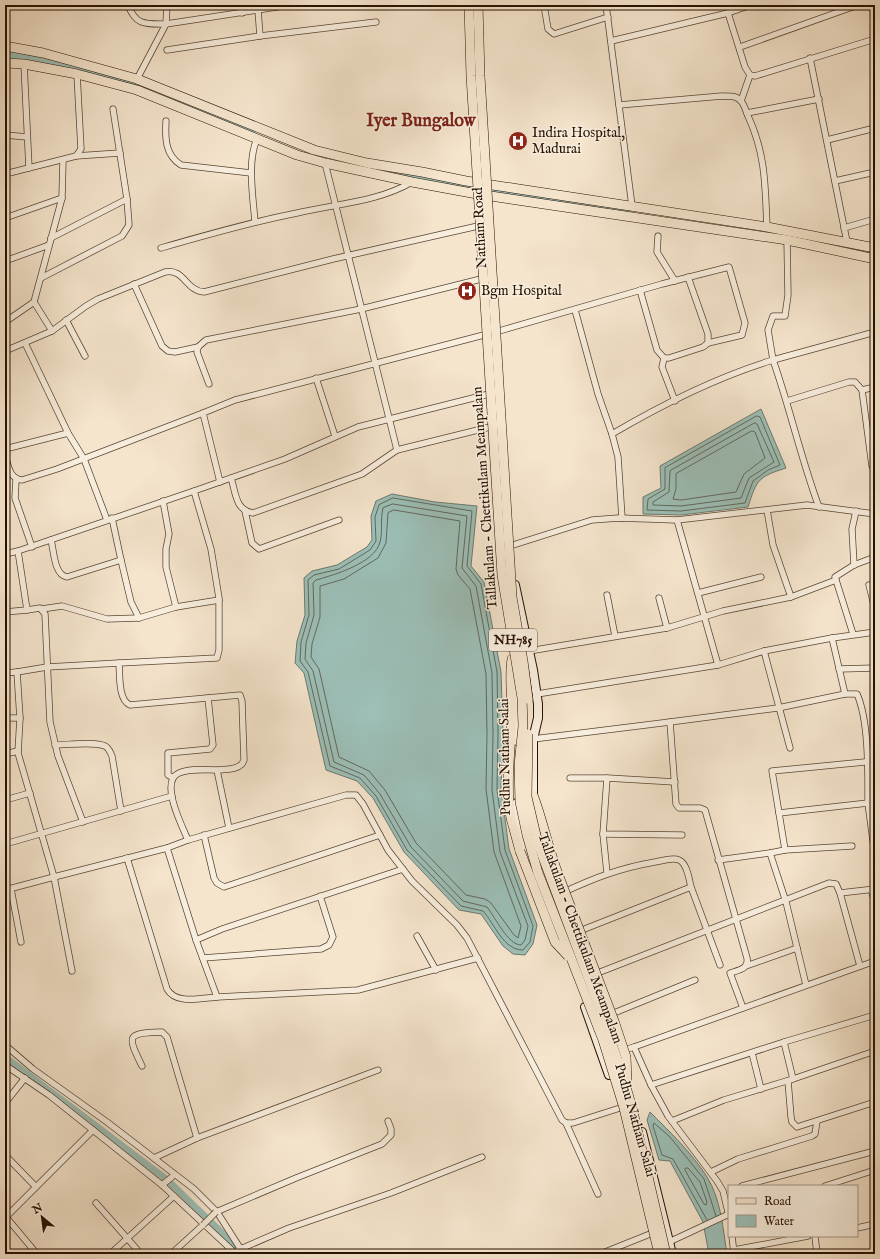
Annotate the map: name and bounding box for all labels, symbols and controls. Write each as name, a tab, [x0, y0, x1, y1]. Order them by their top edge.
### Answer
district label: Iyer Bungalow	[366, 110, 477, 133]
place label: Indira Hospital, Madurai	[532, 124, 625, 158]
hospital icon: Indira Hospital, Madurai	[507, 130, 529, 152]
street label: Natham Road	[469, 186, 491, 269]
hospital icon: Bgm Hospital	[456, 280, 478, 302]
place label: Bgm Hospital	[481, 282, 562, 300]
street label: Tallakulam - Chettikulam Meampalam	[468, 386, 502, 610]
road number: NH785	[489, 629, 537, 651]
street label: Pudhu Natham Salai	[495, 698, 515, 816]
street label: Tallakulam - Chettikulam Meampalam	[533, 830, 627, 1046]
street label: Pudhu Natham Salai	[610, 1061, 660, 1179]
legend	[728, 1185, 858, 1237]
text: Road	[764, 1194, 792, 1209]
north arrow	[22, 1197, 62, 1237]
text: N	[29, 1200, 46, 1218]
text: Water	[764, 1214, 795, 1229]

